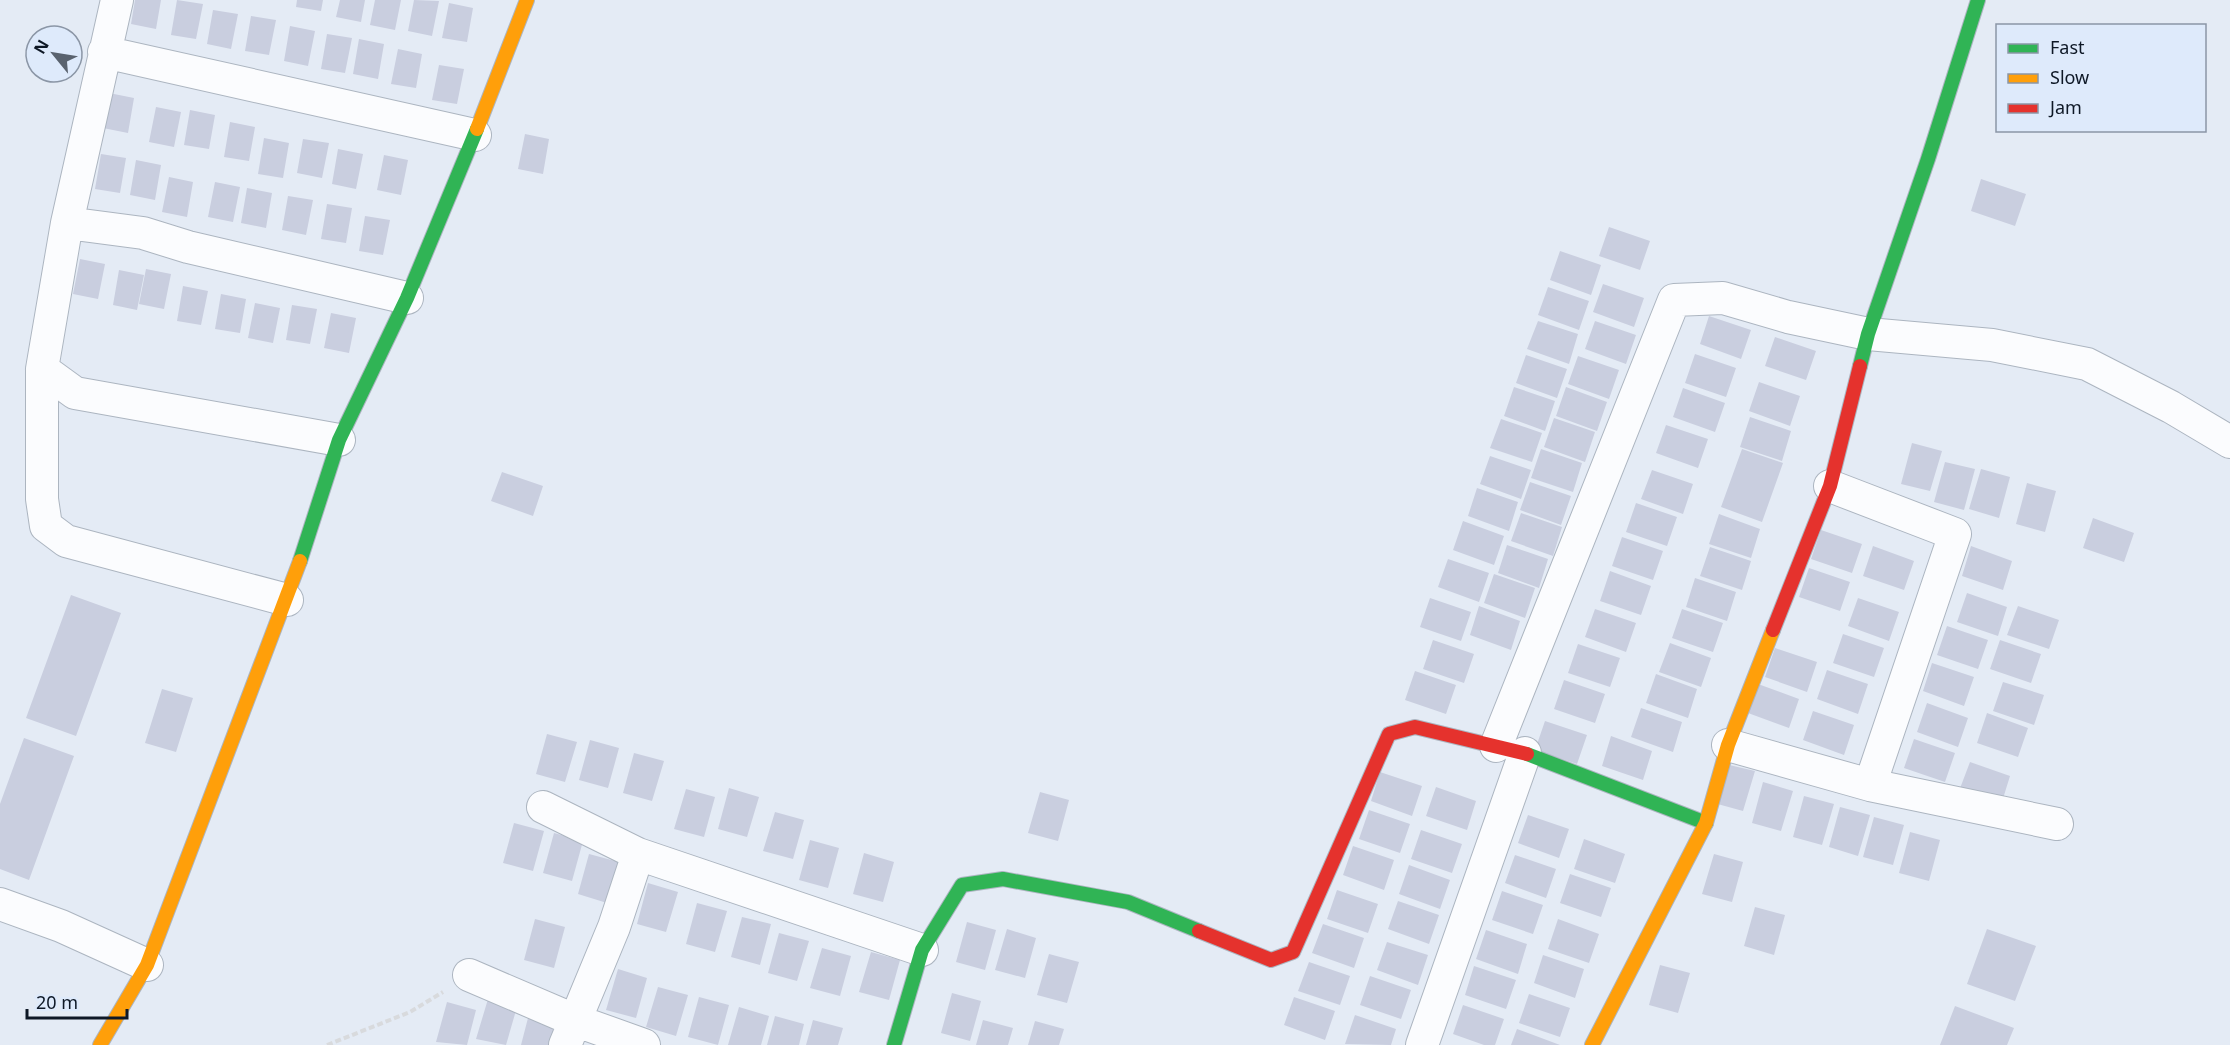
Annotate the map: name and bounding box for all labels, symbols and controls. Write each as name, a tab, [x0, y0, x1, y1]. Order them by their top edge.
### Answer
north arrow	[24, 24, 84, 84]
legend	[1996, 24, 2206, 132]
text: N	[28, 35, 54, 58]
text: Fast	[2050, 35, 2085, 59]
text: Slow	[2050, 65, 2089, 89]
text: Jam	[2048, 95, 2082, 119]
scale bar	[27, 982, 128, 1020]
text: 20 m	[36, 990, 78, 1014]

